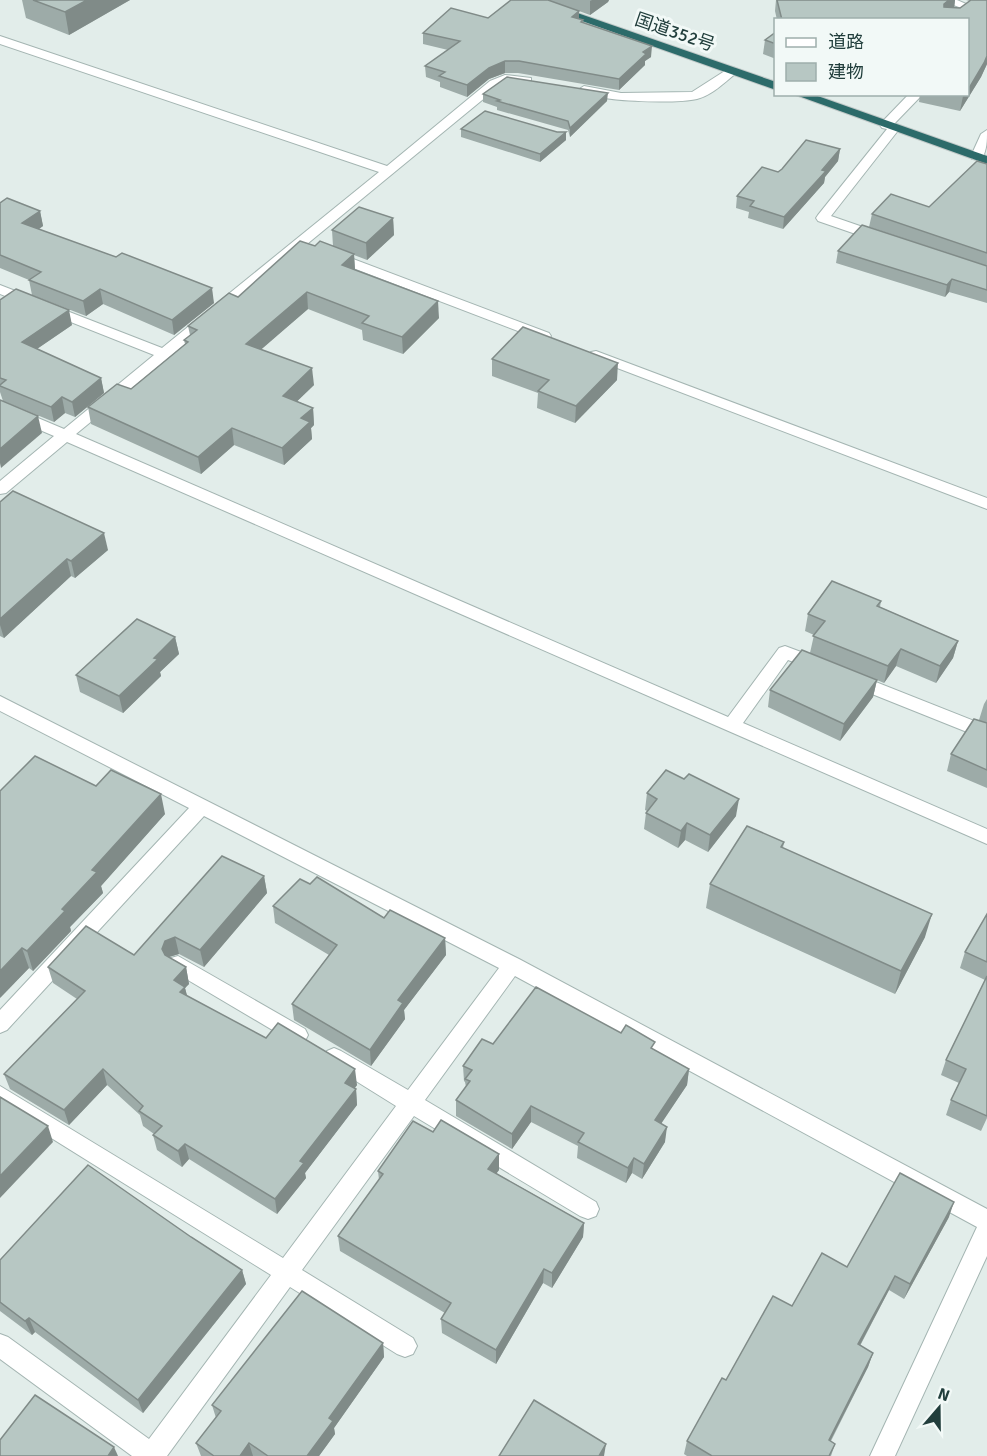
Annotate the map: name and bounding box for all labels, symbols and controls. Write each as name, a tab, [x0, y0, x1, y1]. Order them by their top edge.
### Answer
street label: 国道352号	[632, 8, 718, 56]
legend	[774, 18, 969, 96]
text: 道路	[828, 31, 864, 53]
text: 建物	[828, 61, 864, 83]
north arrow	[909, 1378, 969, 1438]
text: N	[935, 1384, 952, 1406]

